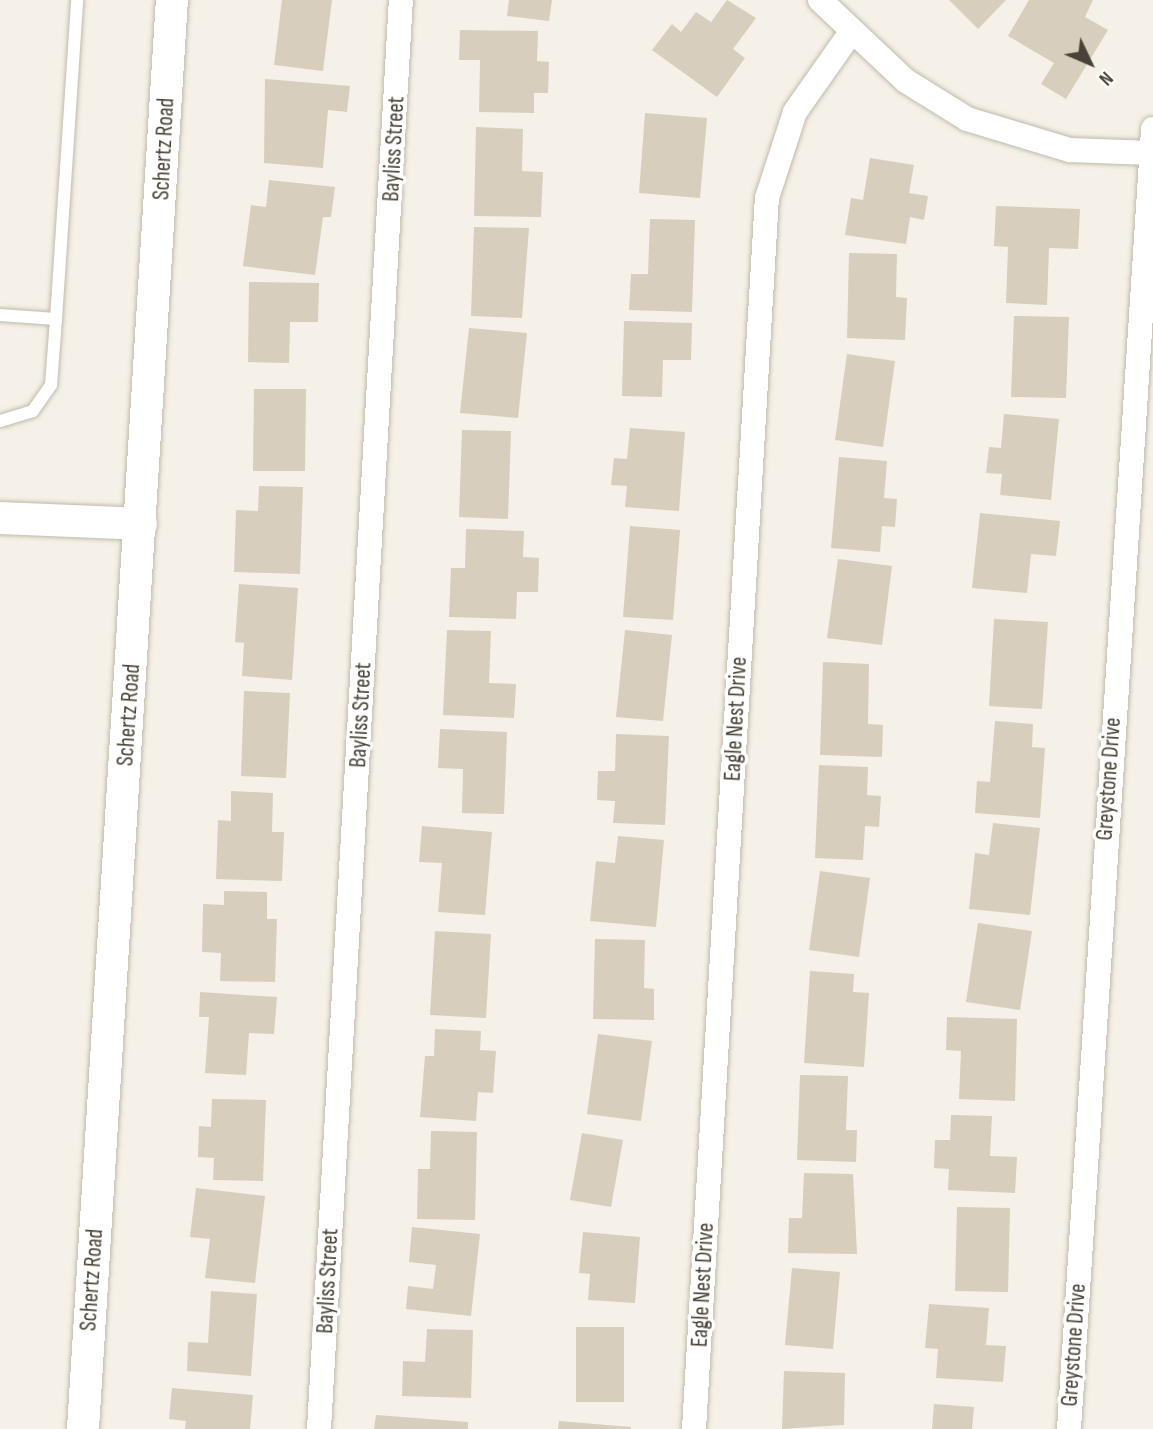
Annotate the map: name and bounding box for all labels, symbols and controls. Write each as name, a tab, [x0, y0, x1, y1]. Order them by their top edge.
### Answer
north arrow	[1055, 28, 1125, 98]
text: N	[1094, 66, 1117, 90]
street label: Bayliss Street	[377, 96, 411, 202]
street label: Schertz Road	[148, 97, 180, 201]
street label: Eagle Nest Drive	[719, 656, 753, 782]
street label: Bayliss Street	[344, 662, 378, 768]
street label: Schertz Road	[112, 663, 146, 767]
street label: Greystone Drive	[1091, 717, 1127, 841]
street label: Eagle Nest Drive	[686, 1222, 720, 1348]
street label: Schertz Road	[75, 1228, 109, 1332]
street label: Bayliss Street	[311, 1228, 345, 1334]
street label: Greystone Drive	[1056, 1283, 1092, 1407]

